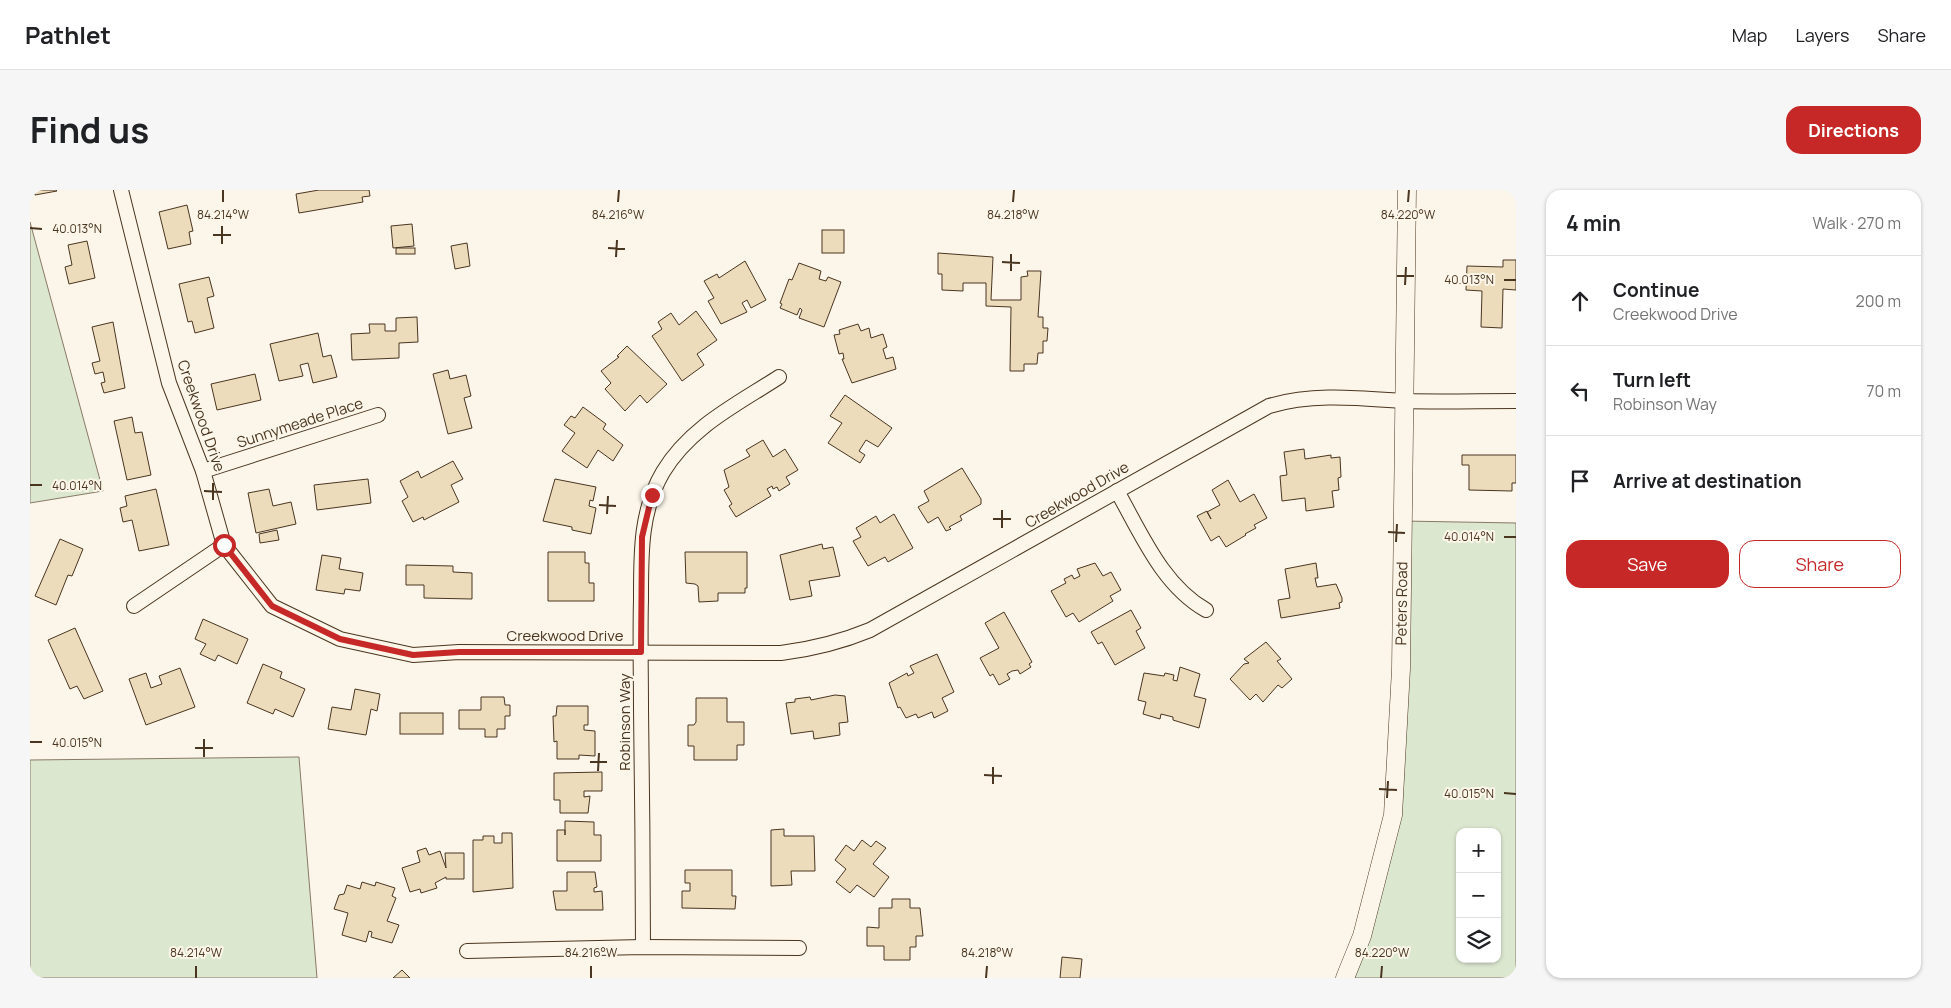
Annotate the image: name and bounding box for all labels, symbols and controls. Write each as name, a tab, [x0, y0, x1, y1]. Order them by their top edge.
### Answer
text: Pathlet	[25, 18, 111, 51]
text: Map	[1732, 23, 1767, 47]
text: Layers	[1795, 23, 1849, 47]
text: Share	[1877, 23, 1926, 47]
text: Find us	[30, 106, 149, 154]
button: Directions	[1786, 106, 1921, 154]
text: 84.214°W	[197, 206, 250, 223]
text: 84.216°W	[592, 206, 645, 223]
text: 84.218°W	[987, 206, 1040, 223]
text: 84.220°W	[1381, 206, 1436, 223]
text: 4 min	[1566, 209, 1621, 237]
text: Walk · 270 m	[1812, 212, 1901, 234]
text: 40.013°N	[52, 220, 102, 237]
text: 40.013°N	[1444, 271, 1494, 288]
text: Continue	[1613, 277, 1699, 303]
icon: ahead	[1566, 287, 1594, 315]
text: 200 m	[1856, 290, 1901, 312]
text: Creekwood Drive	[1613, 303, 1738, 325]
street label: Creekwood Drive	[173, 357, 231, 475]
text: Turn left	[1613, 367, 1691, 393]
icon: left	[1566, 377, 1594, 405]
text: 70 m	[1866, 380, 1901, 402]
street label: Sunnymeade Place	[234, 392, 366, 453]
text: Robinson Way	[1613, 393, 1717, 415]
street label: Creekwood Drive	[1021, 456, 1133, 533]
icon: arrive	[1566, 467, 1594, 495]
text: Arrive at destination	[1613, 468, 1802, 494]
text: 40.014°N	[52, 477, 102, 494]
route end	[641, 484, 664, 507]
text: 40.014°N	[1444, 528, 1494, 545]
route start	[213, 534, 236, 557]
button: Save	[1566, 540, 1729, 588]
button: Share	[1739, 540, 1901, 588]
street label: Peters Road	[1390, 561, 1412, 645]
street label: Creekwood Drive	[507, 625, 624, 646]
street label: Robinson Way	[614, 673, 635, 771]
text: 40.015°N	[52, 734, 102, 751]
text: 40.015°N	[1444, 785, 1494, 802]
map controls	[1456, 828, 1501, 963]
button: +	[1456, 828, 1501, 873]
button: −	[1456, 873, 1501, 918]
button: layers	[1456, 918, 1501, 963]
text: 84.214°W	[170, 944, 223, 961]
text: 84.216°W	[565, 944, 618, 961]
text: 84.218°W	[961, 944, 1014, 961]
text: 84.220°W	[1355, 944, 1410, 961]

